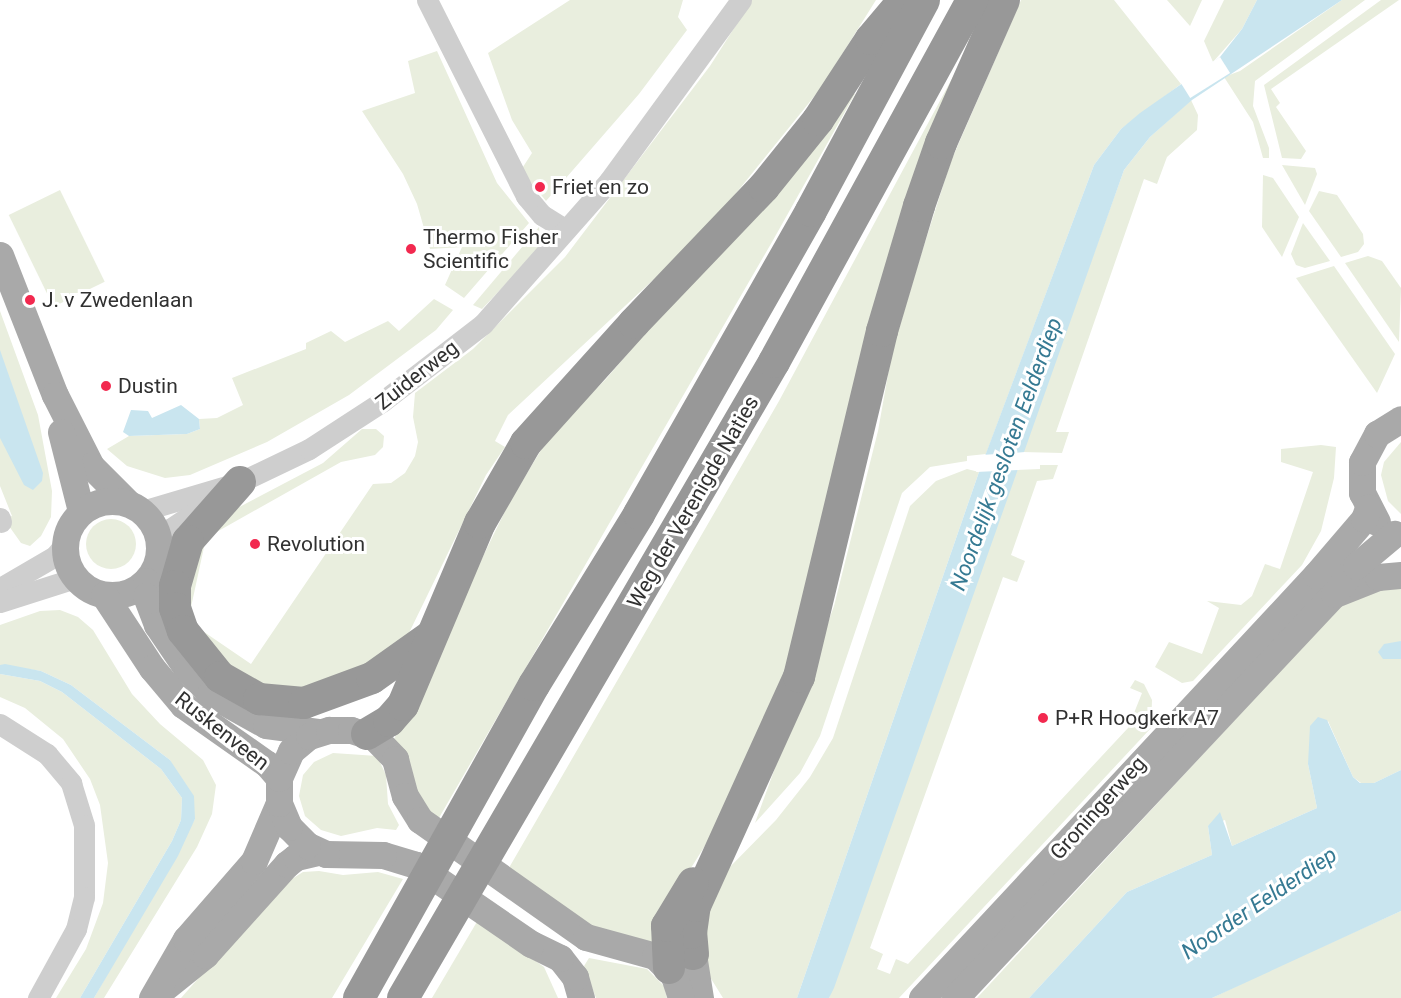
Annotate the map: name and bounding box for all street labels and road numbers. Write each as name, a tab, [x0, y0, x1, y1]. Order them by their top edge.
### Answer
street label: Zuiderweg	[371, 335, 463, 415]
street label: Weg der Verenigde Naties	[622, 391, 764, 613]
street label: Ruskenveen	[170, 686, 274, 776]
street label: Groningerweg	[1045, 751, 1151, 865]

